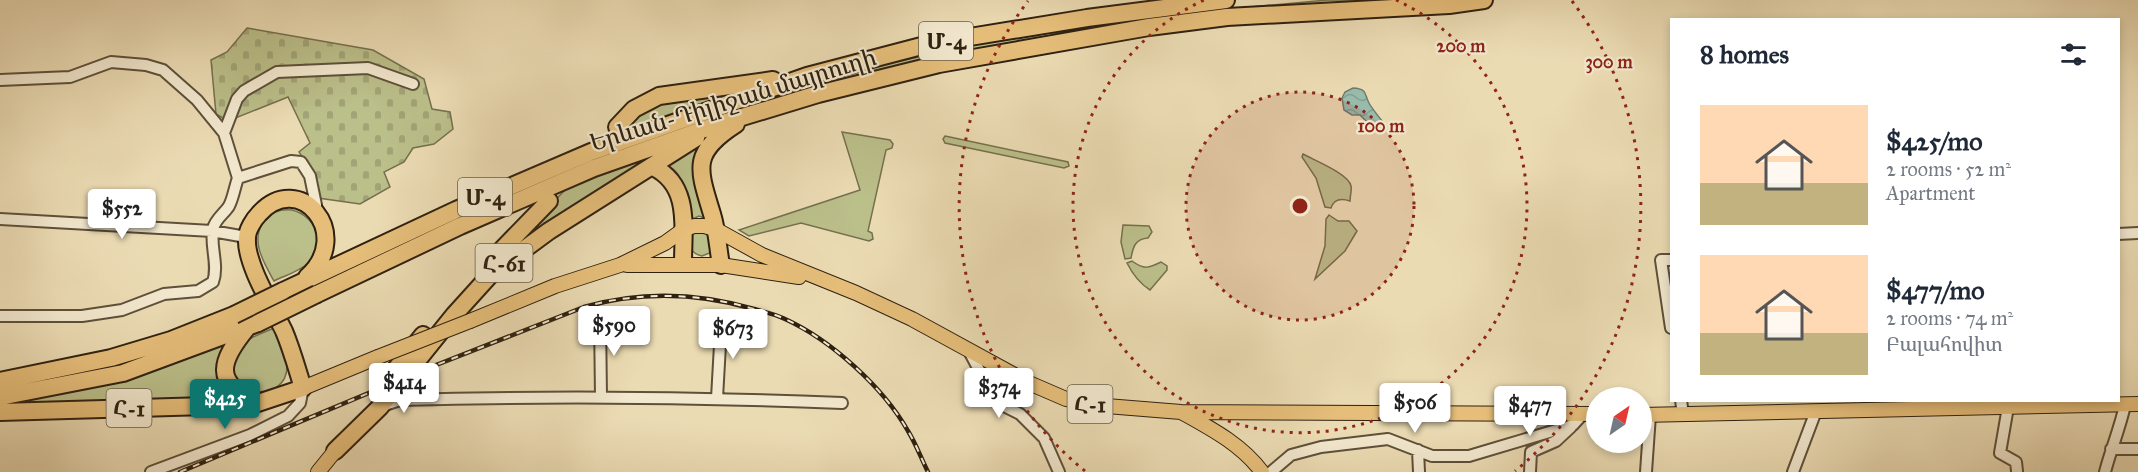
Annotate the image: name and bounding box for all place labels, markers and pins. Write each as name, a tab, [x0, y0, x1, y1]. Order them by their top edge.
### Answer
pin: $552	[86, 189, 158, 240]
centre of rings	[1290, 196, 1310, 216]
pin: $590	[578, 306, 650, 357]
pin: $673	[697, 309, 769, 360]
pin: $414	[368, 363, 440, 414]
pin: $374	[963, 368, 1035, 419]
pin: $425	[189, 379, 261, 430]
pin: $506	[1379, 383, 1451, 434]
pin: $477	[1494, 386, 1566, 437]

